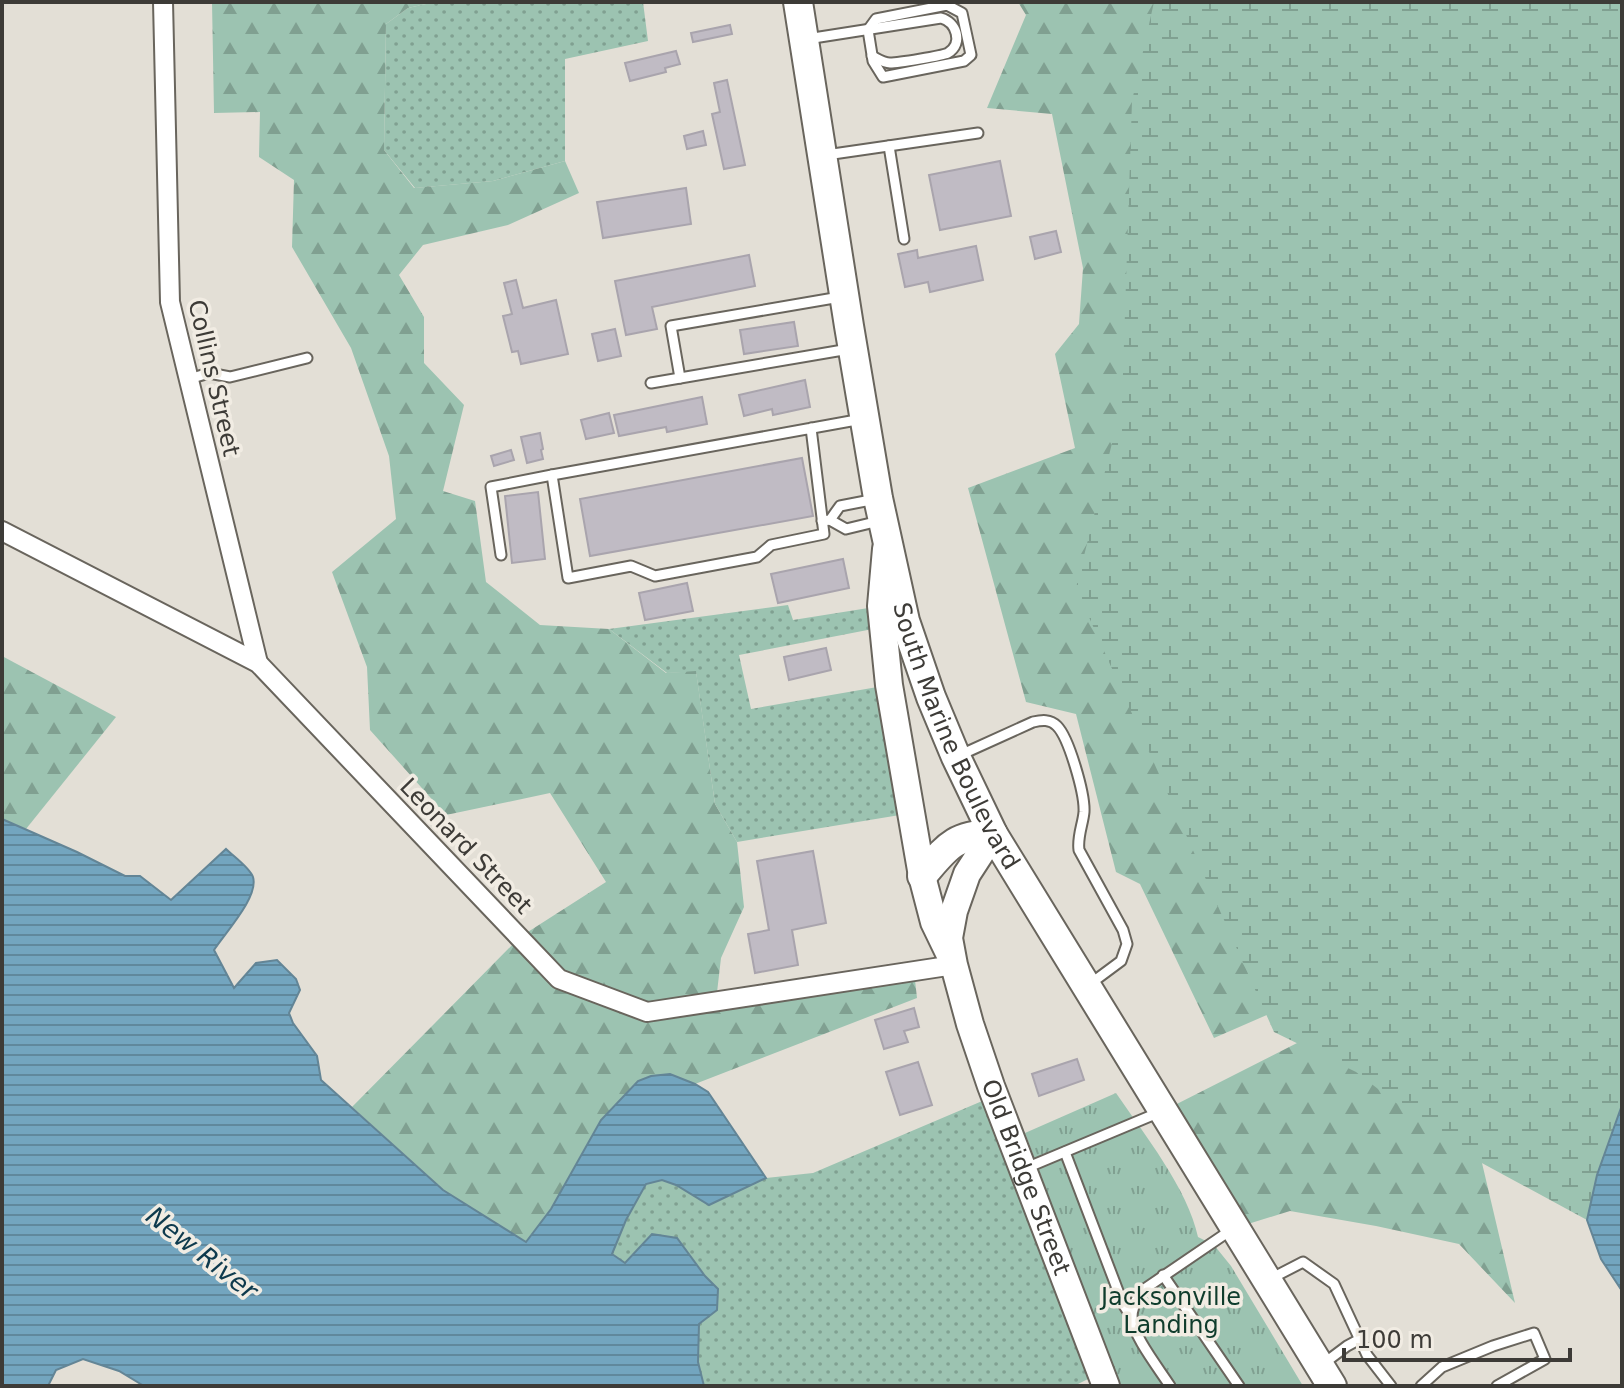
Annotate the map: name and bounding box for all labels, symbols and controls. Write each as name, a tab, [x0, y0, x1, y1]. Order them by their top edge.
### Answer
street label: Collins Street	[182, 297, 246, 459]
street label: South Marine Boulevard	[887, 600, 1025, 875]
street label: Leonard Street	[394, 772, 538, 920]
street label: Old Bridge Street	[976, 1075, 1076, 1279]
water label: New River	[141, 1200, 265, 1307]
park label: Jacksonville Landing	[1099, 1283, 1241, 1339]
scale bar	[1344, 1312, 1570, 1362]
text: 100 m	[1356, 1326, 1433, 1354]

